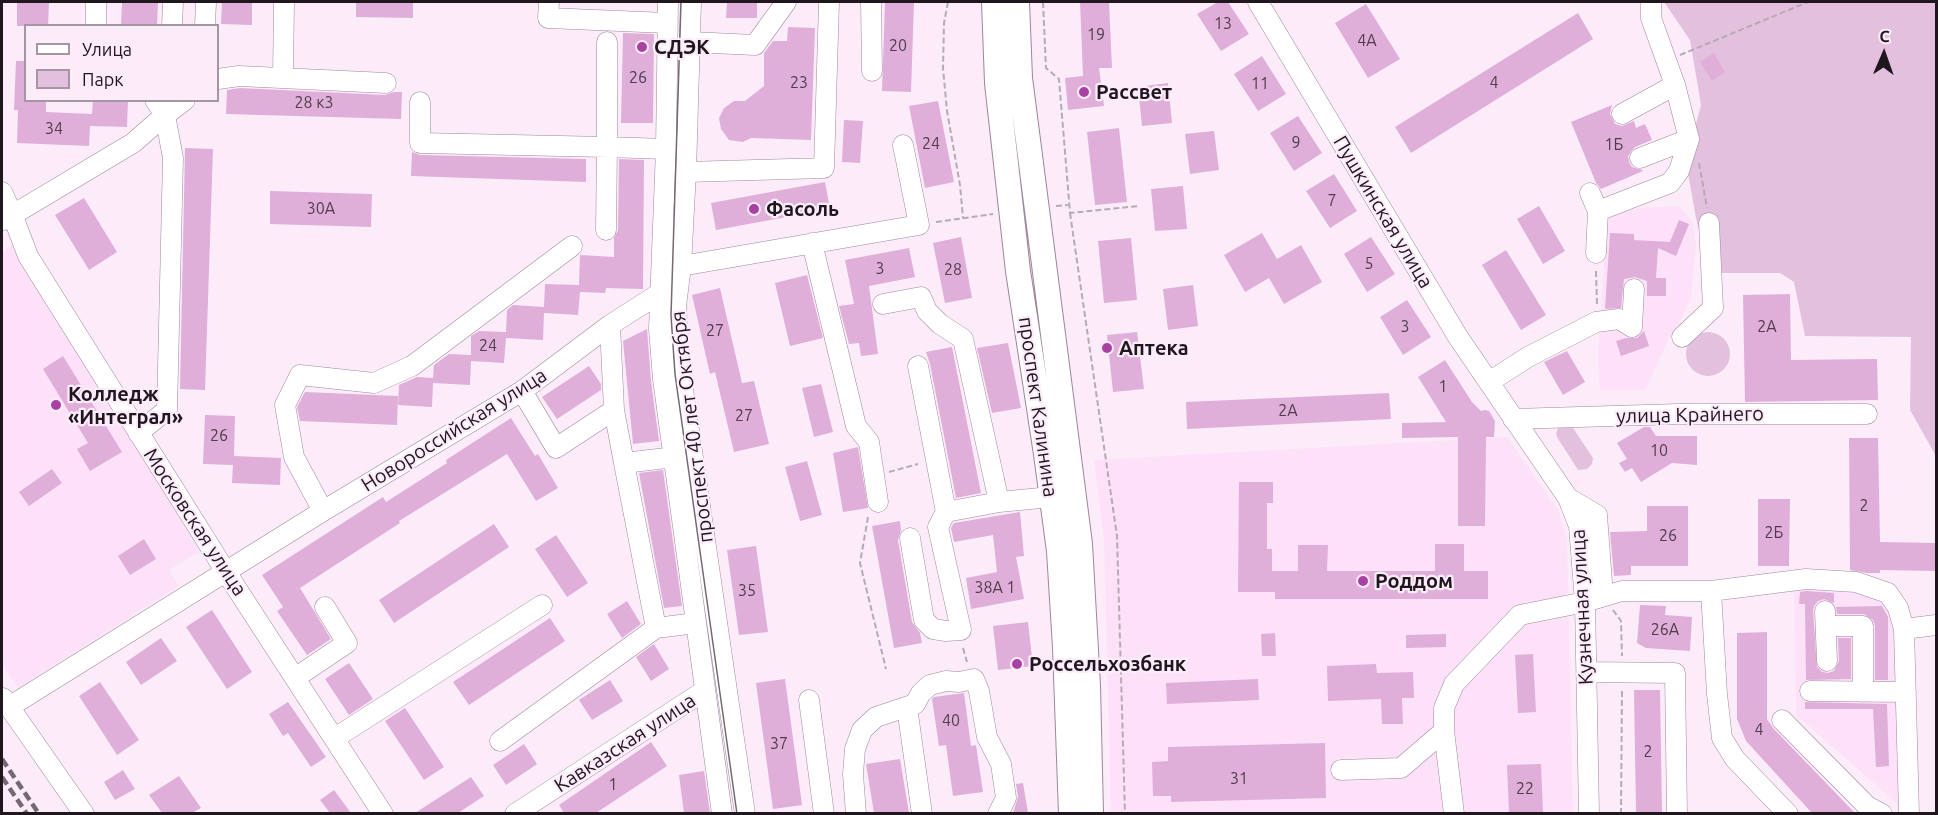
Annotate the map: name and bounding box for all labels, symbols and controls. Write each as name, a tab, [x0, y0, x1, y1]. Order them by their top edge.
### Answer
house number: 13	[1214, 14, 1232, 34]
legend	[24, 24, 219, 102]
north arrow	[1854, 24, 1914, 84]
house number: 19	[1087, 25, 1105, 45]
text: С	[1879, 27, 1890, 45]
house number: 4А	[1357, 31, 1377, 51]
place label: СДЭК	[654, 35, 710, 59]
house number: 20	[889, 36, 907, 56]
text: Улица	[82, 39, 132, 59]
marker: СДЭК	[635, 40, 649, 54]
house number: 26	[629, 68, 647, 88]
text: Парк	[82, 69, 123, 89]
house number: 23	[790, 73, 808, 93]
house number: 4	[1489, 73, 1499, 93]
house number: 11	[1251, 74, 1269, 94]
place label: Рассвет	[1096, 80, 1172, 104]
marker: Рассвет	[1077, 85, 1091, 99]
house number: 28 к3	[295, 93, 333, 113]
house number: 34	[45, 119, 63, 139]
street label: Пушкинская улица	[1328, 131, 1438, 293]
house number: 9	[1291, 133, 1301, 153]
house number: 24	[922, 134, 940, 154]
house number: 1Б	[1605, 135, 1623, 155]
house number: 7	[1327, 191, 1337, 211]
place label: Фасоль	[766, 197, 839, 221]
house number: 30А	[307, 199, 335, 219]
marker: Фасоль	[747, 202, 761, 216]
house number: 5	[1364, 254, 1374, 274]
house number: 3	[875, 259, 885, 279]
house number: 28	[944, 260, 962, 280]
street label: проспект 40 лет Октября	[666, 310, 718, 544]
street label: проспект Калинина	[1013, 315, 1063, 499]
house number: 3	[1400, 317, 1410, 337]
house number: 2А	[1757, 317, 1777, 337]
house number: 27	[706, 321, 724, 341]
house number: 24	[479, 336, 497, 356]
place label: Аптека	[1119, 336, 1189, 360]
marker: Аптека	[1100, 341, 1114, 355]
street label: Новороссийская улица	[357, 363, 551, 497]
house number: 1	[1438, 377, 1448, 397]
place label: Колледж «Интеграл»	[68, 382, 183, 429]
marker: Колледж «Интеграл»	[49, 398, 63, 412]
house number: 2А	[1278, 401, 1298, 421]
street label: улица Крайнего	[1616, 402, 1764, 428]
house number: 27	[735, 406, 753, 426]
house number: 26	[210, 426, 228, 446]
house number: 10	[1650, 441, 1668, 461]
street label: Московская улица	[138, 444, 252, 600]
house number: 2	[1859, 496, 1869, 516]
house number: 2Б	[1765, 523, 1783, 543]
house number: 26	[1659, 526, 1677, 546]
street label: Кузнечная улица	[1566, 529, 1598, 685]
place label: Роддом	[1375, 569, 1453, 593]
marker: Роддом	[1356, 574, 1370, 588]
house number: 38А 1	[974, 578, 1016, 598]
house number: 35	[738, 581, 756, 601]
house number: 26А	[1651, 620, 1679, 640]
place label: Россельхозбанк	[1029, 652, 1186, 676]
marker: Россельхозбанк	[1010, 657, 1024, 671]
street label: Кавказская улица	[550, 688, 700, 798]
house number: 40	[942, 711, 960, 731]
house number: 4	[1754, 720, 1764, 740]
house number: 37	[770, 734, 788, 754]
house number: 2	[1643, 742, 1653, 762]
house number: 31	[1230, 769, 1248, 789]
house number: 1	[608, 775, 618, 795]
house number: 22	[1516, 779, 1534, 799]

